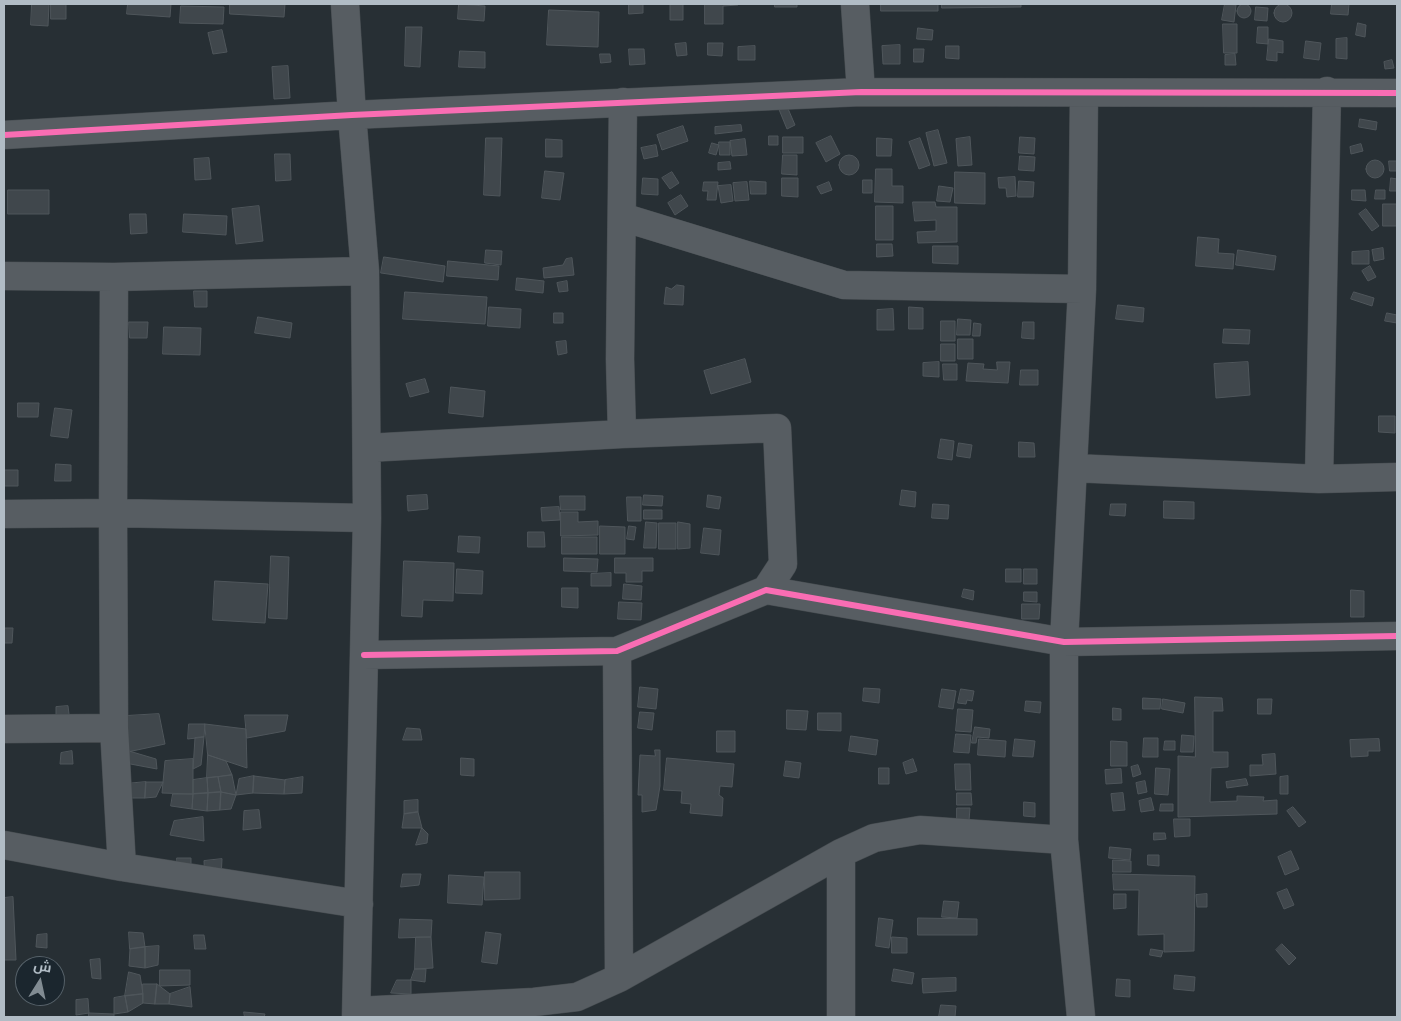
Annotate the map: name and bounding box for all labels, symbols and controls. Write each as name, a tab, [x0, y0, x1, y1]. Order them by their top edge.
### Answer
north arrow	[15, 956, 65, 1006]
text: ش	[32, 957, 53, 977]

